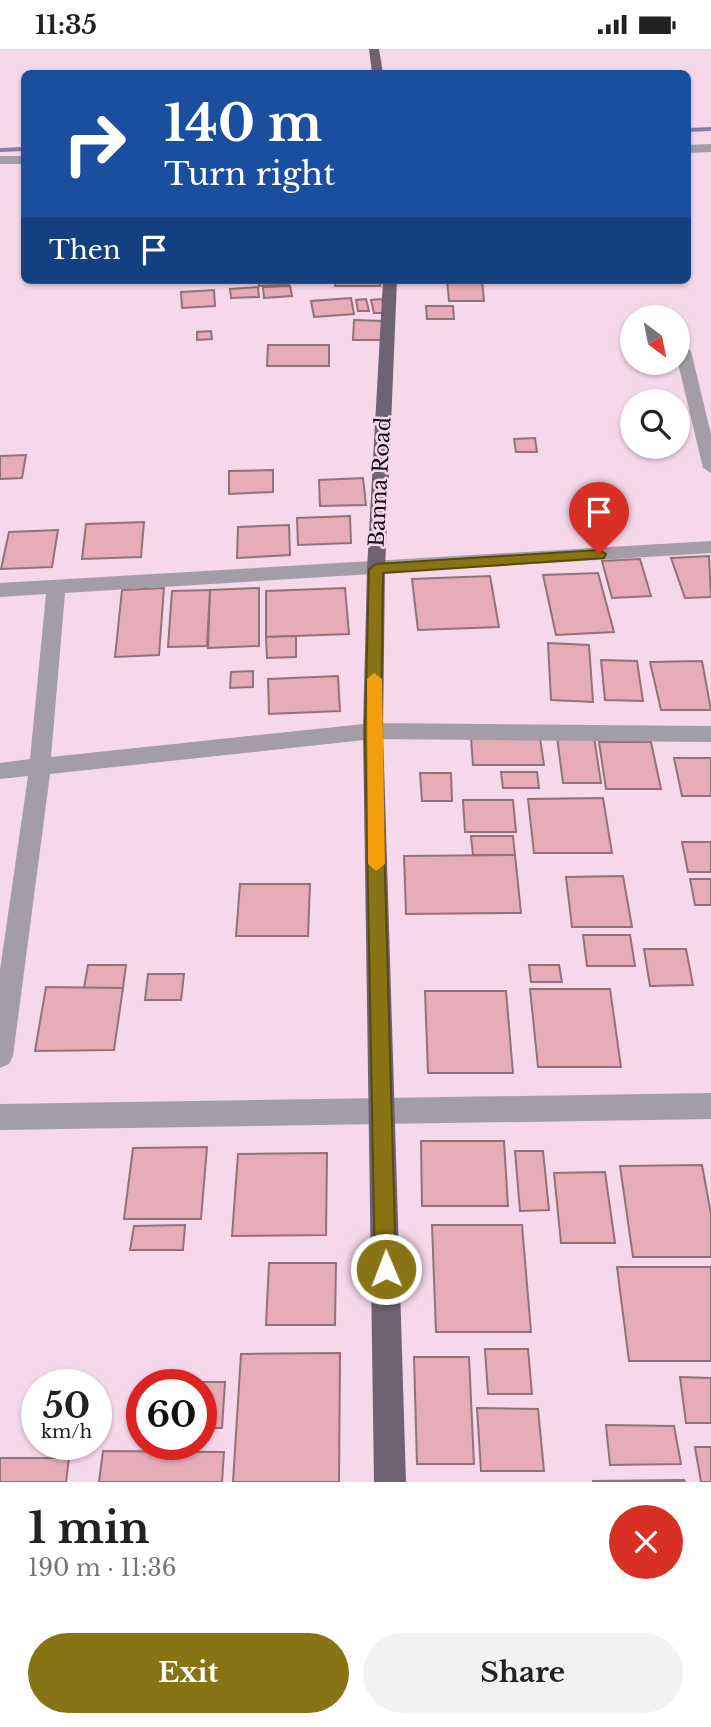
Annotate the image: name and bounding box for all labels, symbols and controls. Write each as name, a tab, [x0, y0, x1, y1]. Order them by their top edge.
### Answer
text: 11:35	[35, 9, 97, 41]
text: 140 m	[164, 93, 322, 154]
icon: right	[49, 98, 140, 189]
text: Turn right	[164, 154, 335, 194]
icon: arrive	[135, 231, 173, 269]
text: Then	[49, 234, 121, 266]
north arrow	[620, 305, 690, 375]
map controls	[620, 305, 690, 459]
button: search	[620, 389, 690, 459]
street label: Banna Road	[364, 416, 396, 548]
pin	[569, 482, 629, 554]
icon: arrive	[580, 493, 618, 531]
position arrow	[349, 1232, 423, 1306]
speed limit sign: 60	[126, 1369, 217, 1460]
text: 50	[43, 1384, 90, 1427]
text: km/h	[41, 1421, 92, 1443]
text: 1 min	[28, 1502, 150, 1554]
button: close	[609, 1505, 683, 1579]
text: 190 m · 11:36	[28, 1554, 177, 1582]
button: Exit	[28, 1633, 349, 1713]
button: Share	[363, 1633, 683, 1713]

